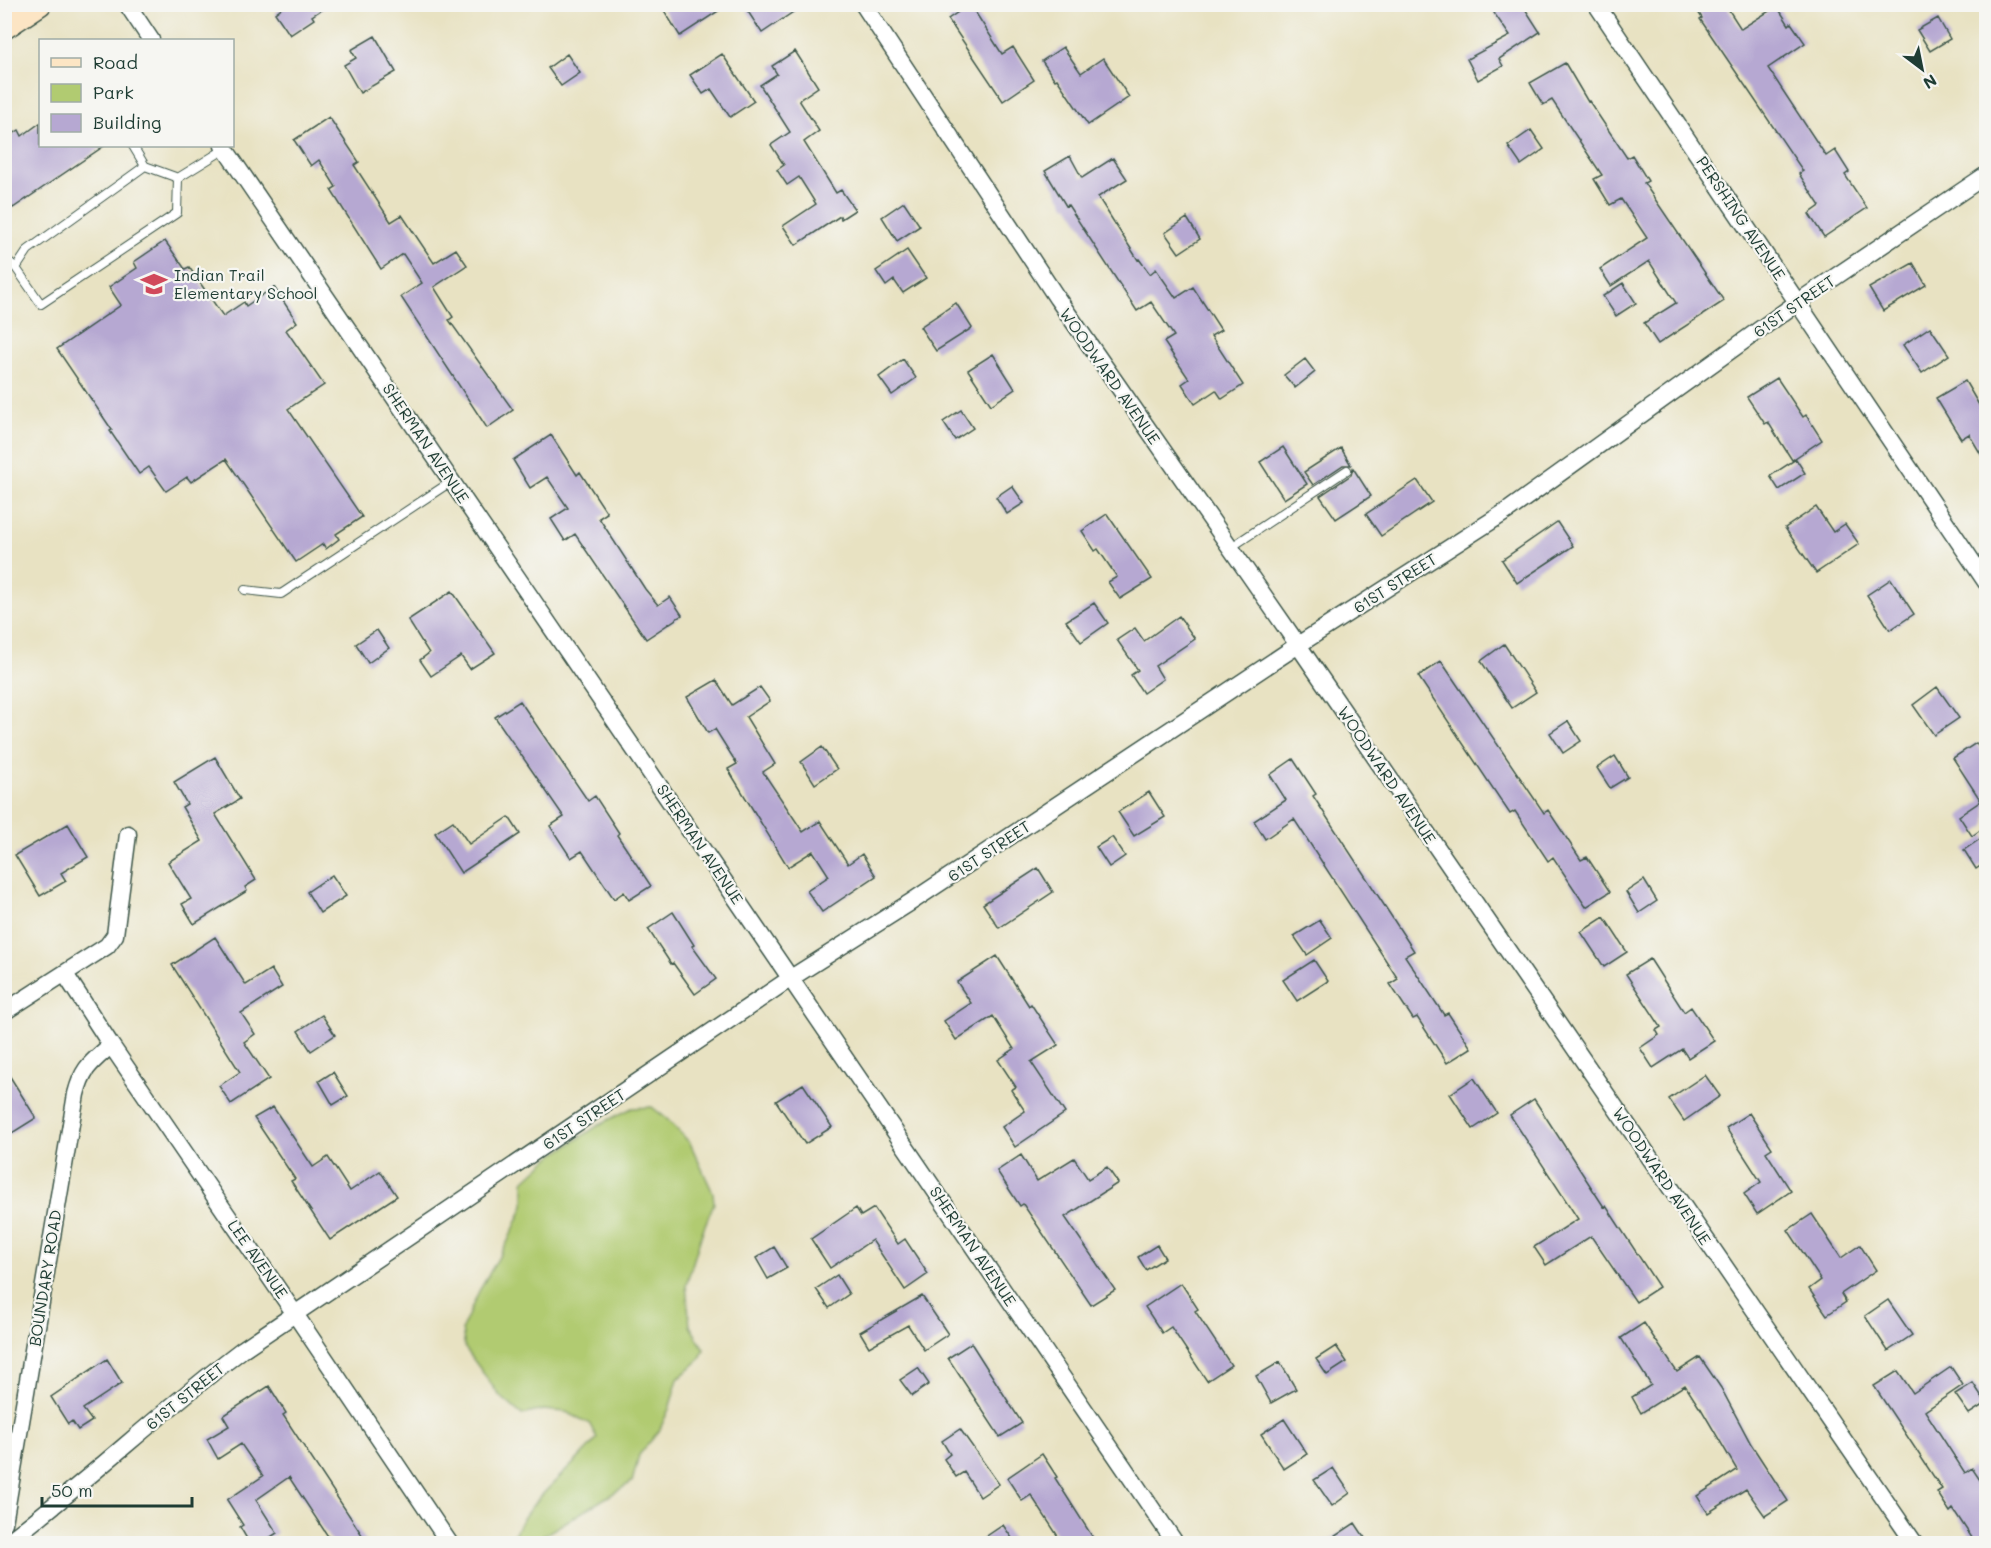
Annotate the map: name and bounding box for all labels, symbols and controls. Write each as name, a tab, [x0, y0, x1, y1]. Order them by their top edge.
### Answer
legend	[39, 39, 234, 147]
north arrow	[1892, 39, 1952, 99]
text: Road	[93, 50, 138, 74]
text: N	[1919, 70, 1941, 94]
text: Park	[93, 80, 134, 104]
text: Building	[93, 110, 161, 134]
street label: PERSHING AVENUE	[1692, 152, 1791, 284]
place label: Indian Trail Elementary School	[174, 264, 318, 303]
school or university icon: Indian Trail Elementary School	[139, 269, 169, 299]
street label: 61ST STREET	[1749, 270, 1839, 342]
street label: WOODWARD AVENUE	[1055, 303, 1165, 448]
street label: SHERMAN AVENUE	[378, 379, 474, 507]
street label: 61ST STREET	[1349, 548, 1440, 617]
street label: WOODWARD AVENUE	[1334, 702, 1441, 848]
street label: SHERMAN AVENUE	[652, 780, 748, 908]
street label: 61ST STREET	[943, 815, 1034, 886]
street label: 61ST STREET	[538, 1083, 629, 1154]
street label: WOODWARD AVENUE	[1609, 1103, 1716, 1249]
street label: SHERMAN AVENUE	[925, 1182, 1021, 1310]
street label: BOUNDARY ROAD	[23, 1208, 66, 1348]
street label: LEE AVENUE	[224, 1215, 293, 1302]
street label: 61ST STREET	[141, 1357, 228, 1434]
scale bar	[42, 1470, 192, 1508]
text: 50 m	[51, 1478, 93, 1502]

